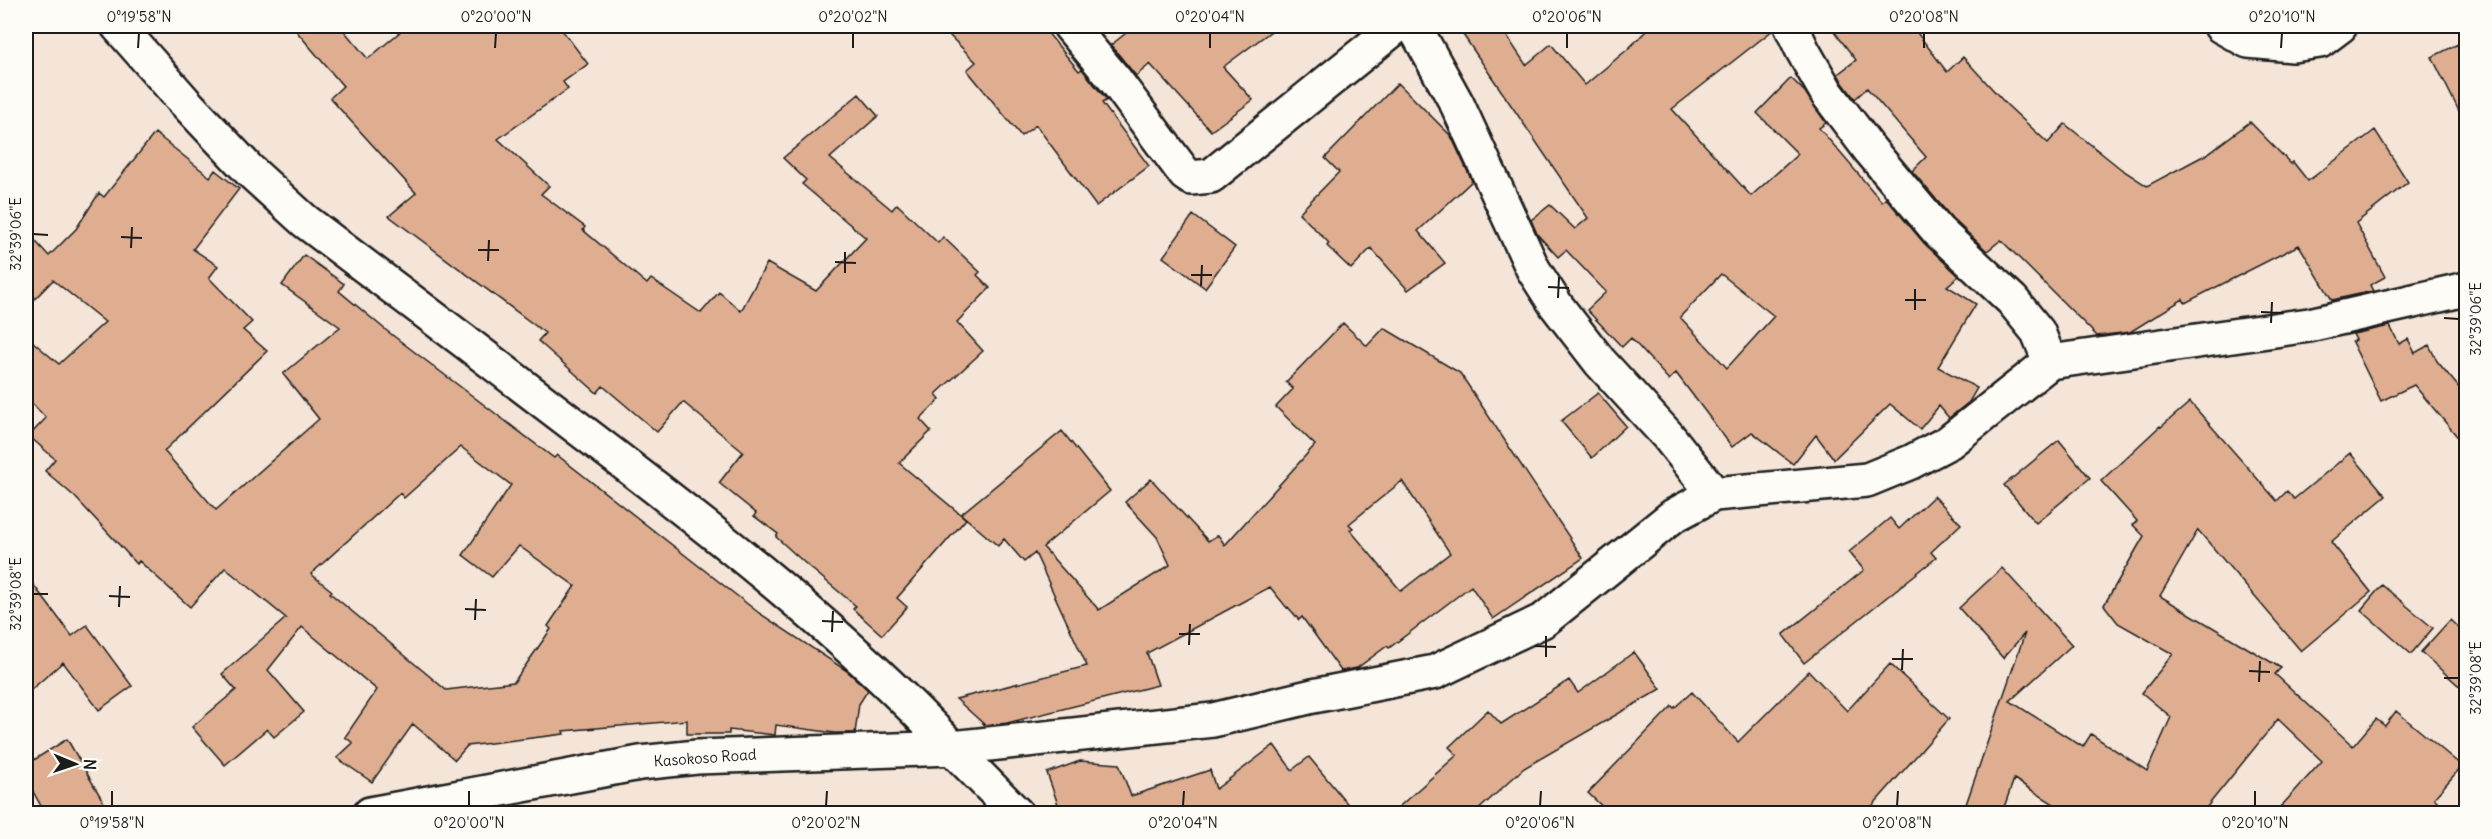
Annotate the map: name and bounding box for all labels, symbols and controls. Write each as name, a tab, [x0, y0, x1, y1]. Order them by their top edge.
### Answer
text: 0°19'58"N	[106, 7, 172, 26]
text: 0°20'00"N	[460, 7, 532, 26]
text: 0°20'02"N	[818, 7, 888, 26]
text: 0°20'04"N	[1175, 7, 1245, 26]
text: 0°20'06"N	[1532, 7, 1602, 26]
text: 0°20'08"N	[1889, 7, 1959, 26]
text: 0°20'10"N	[2248, 7, 2316, 26]
text: 32°39'06"E	[6, 197, 25, 271]
text: 32°39'06"E	[2466, 282, 2485, 356]
text: 32°39'08"E	[6, 557, 25, 631]
text: 32°39'08"E	[2466, 641, 2485, 715]
north arrow	[45, 734, 105, 794]
street label: Kasokoso Road	[653, 744, 757, 771]
text: N	[80, 759, 100, 770]
text: 0°19'58"N	[79, 813, 145, 832]
text: 0°20'00"N	[433, 813, 505, 832]
text: 0°20'02"N	[791, 813, 861, 832]
text: 0°20'04"N	[1148, 813, 1218, 832]
text: 0°20'06"N	[1505, 813, 1575, 832]
text: 0°20'08"N	[1862, 813, 1932, 832]
text: 0°20'10"N	[2221, 813, 2289, 832]

